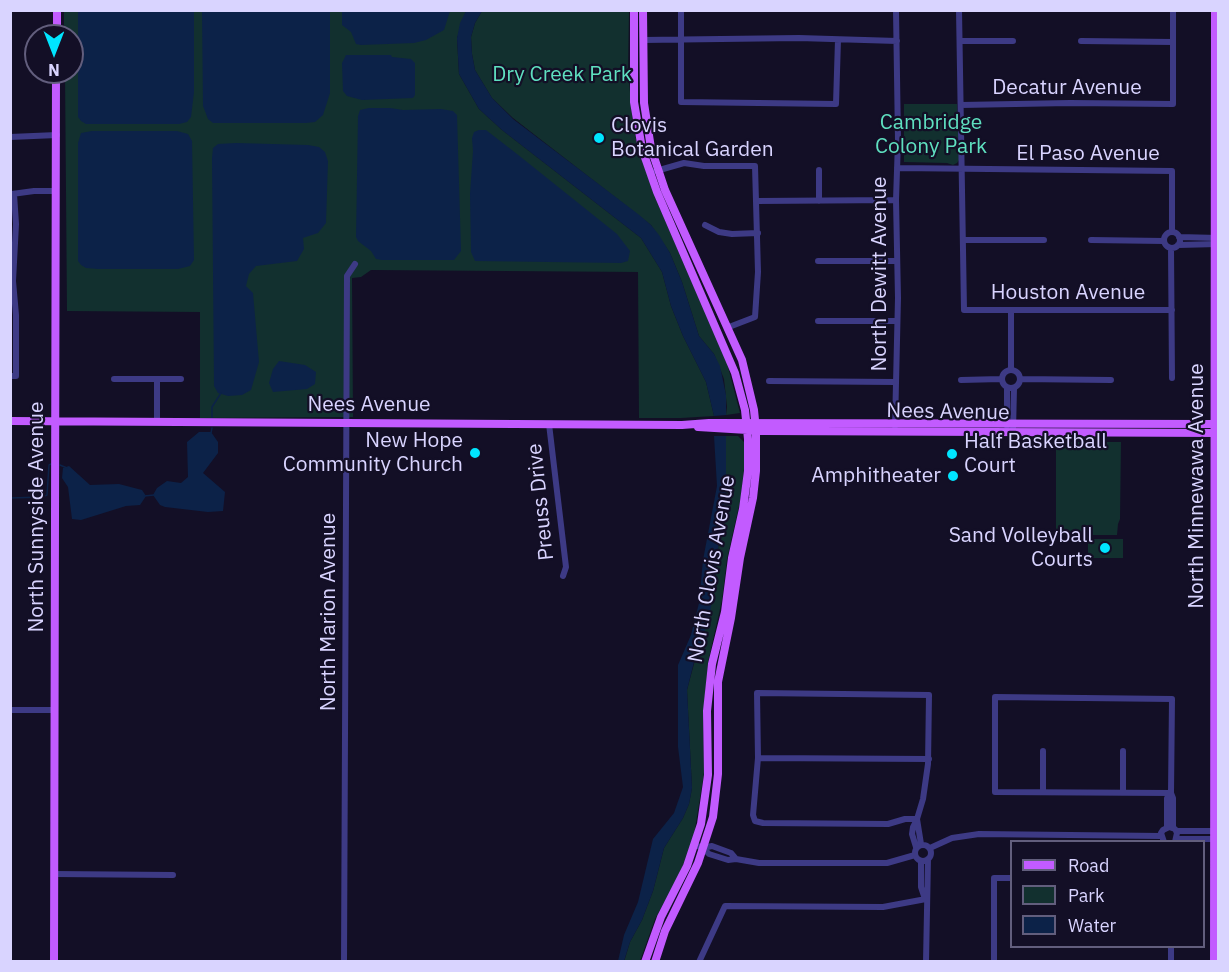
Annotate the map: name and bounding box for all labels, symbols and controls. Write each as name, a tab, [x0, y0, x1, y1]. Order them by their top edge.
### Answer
north arrow	[24, 24, 84, 84]
text: N	[48, 60, 60, 80]
park label: Dry Creek Park	[492, 62, 632, 88]
street label: Decatur Avenue	[992, 75, 1142, 101]
park label: Cambridge Colony Park	[875, 110, 987, 160]
place label: Clovis Botanical Garden	[611, 113, 774, 163]
marker: Clovis Botanical Garden	[592, 131, 606, 145]
street label: El Paso Avenue	[1016, 141, 1160, 167]
street label: North Dewitt Avenue	[867, 176, 893, 372]
street label: Houston Avenue	[991, 280, 1145, 306]
street label: North Minnewawa Avenue	[1184, 363, 1210, 609]
street label: Nees Avenue	[307, 392, 431, 418]
street label: Nees Avenue	[886, 398, 1010, 426]
street label: North Sunnyside Avenue	[24, 401, 50, 633]
place label: New Hope Community Church	[283, 428, 463, 478]
place label: Half Basketball Court	[964, 429, 1107, 479]
street label: Preuss Drive	[522, 442, 560, 562]
marker: New Hope Community Church	[468, 446, 482, 460]
marker: Half Basketball Court	[945, 447, 959, 461]
place label: Amphitheater	[811, 463, 941, 489]
marker: Amphitheater	[946, 469, 960, 483]
street label: North Clovis Avenue	[683, 473, 741, 665]
street label: North Marion Avenue	[316, 513, 342, 711]
place label: Sand Volleyball Courts	[949, 523, 1093, 573]
marker: Sand Volleyball Courts	[1098, 541, 1112, 555]
legend	[1010, 840, 1205, 948]
text: Road	[1068, 854, 1109, 877]
text: Park	[1068, 884, 1104, 907]
text: Water	[1068, 914, 1116, 937]

